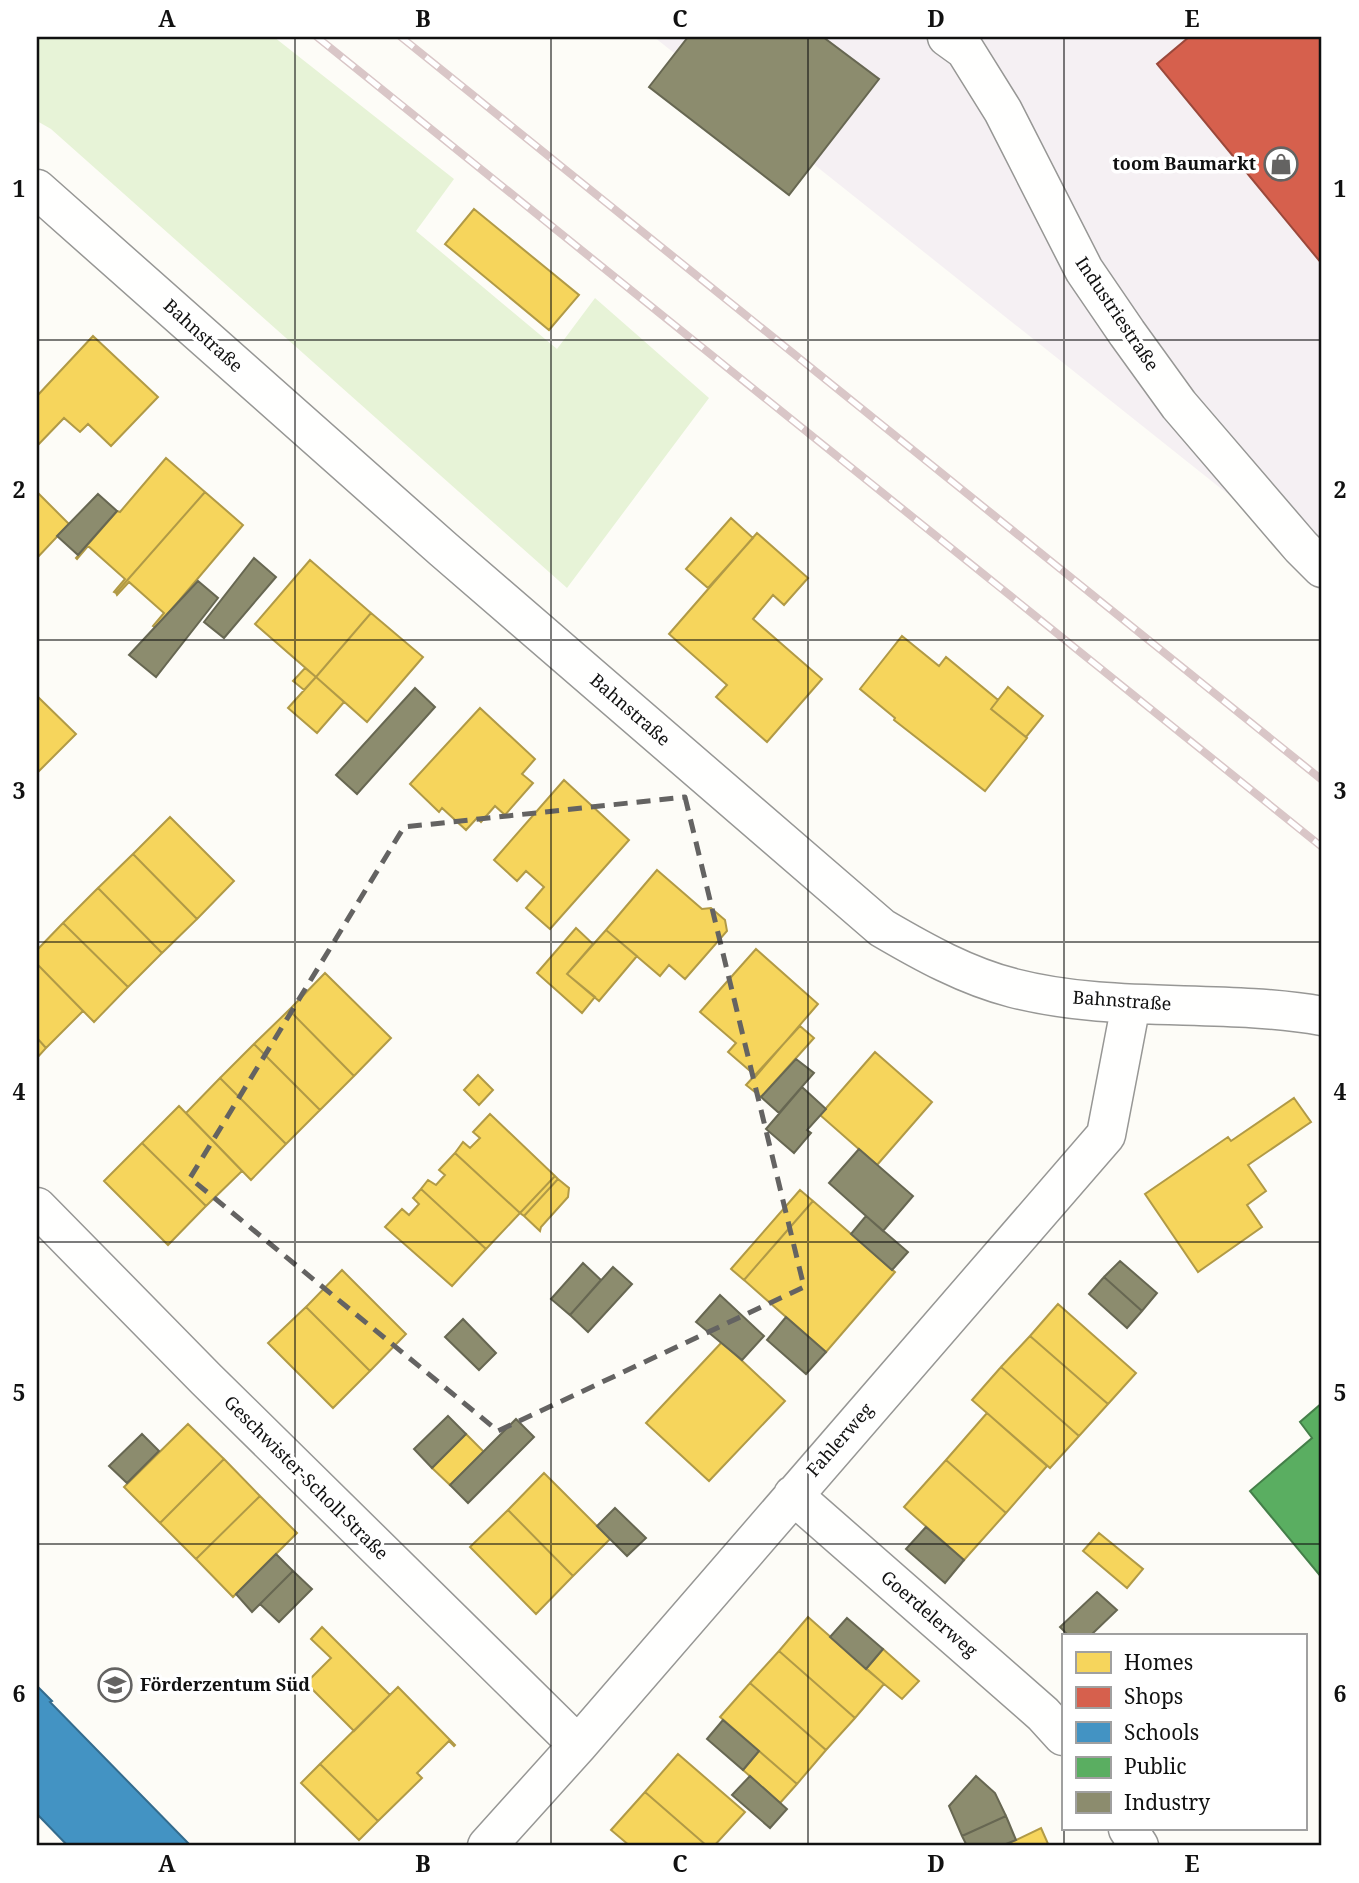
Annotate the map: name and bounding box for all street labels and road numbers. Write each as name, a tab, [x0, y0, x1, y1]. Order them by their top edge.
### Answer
street label: Industriestraße	[1071, 252, 1165, 375]
street label: Bahnstraße	[159, 293, 248, 377]
street label: Bahnstraße	[585, 668, 676, 751]
street label: Bahnstraße	[1072, 985, 1172, 1015]
street label: Geschwister-Scholl-Straße	[219, 1390, 394, 1565]
street label: Fahlerweg	[801, 1397, 878, 1481]
street label: Goerdelerweg	[876, 1565, 983, 1662]

